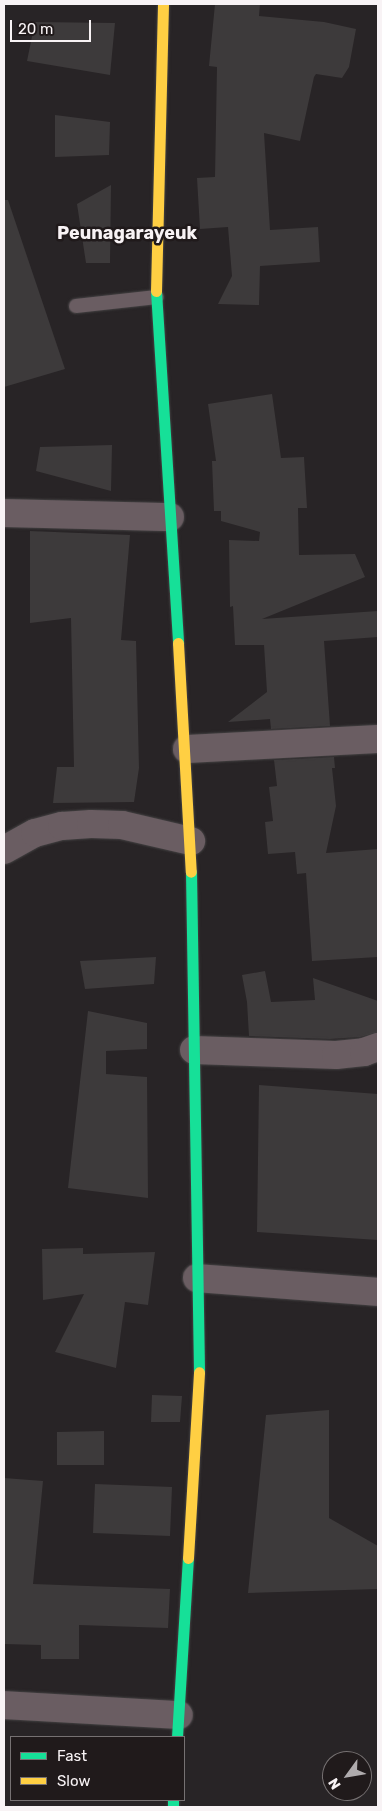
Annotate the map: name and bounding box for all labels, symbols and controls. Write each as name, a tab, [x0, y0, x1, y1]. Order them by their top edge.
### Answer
scale bar	[12, 10, 94, 42]
text: 20 m	[18, 20, 53, 38]
district label: Peunagarayeuk	[57, 222, 197, 244]
legend	[10, 1736, 185, 1801]
text: Fast	[57, 1747, 87, 1765]
north arrow	[322, 1751, 372, 1801]
text: Slow	[57, 1772, 90, 1790]
text: N	[325, 1775, 345, 1792]

